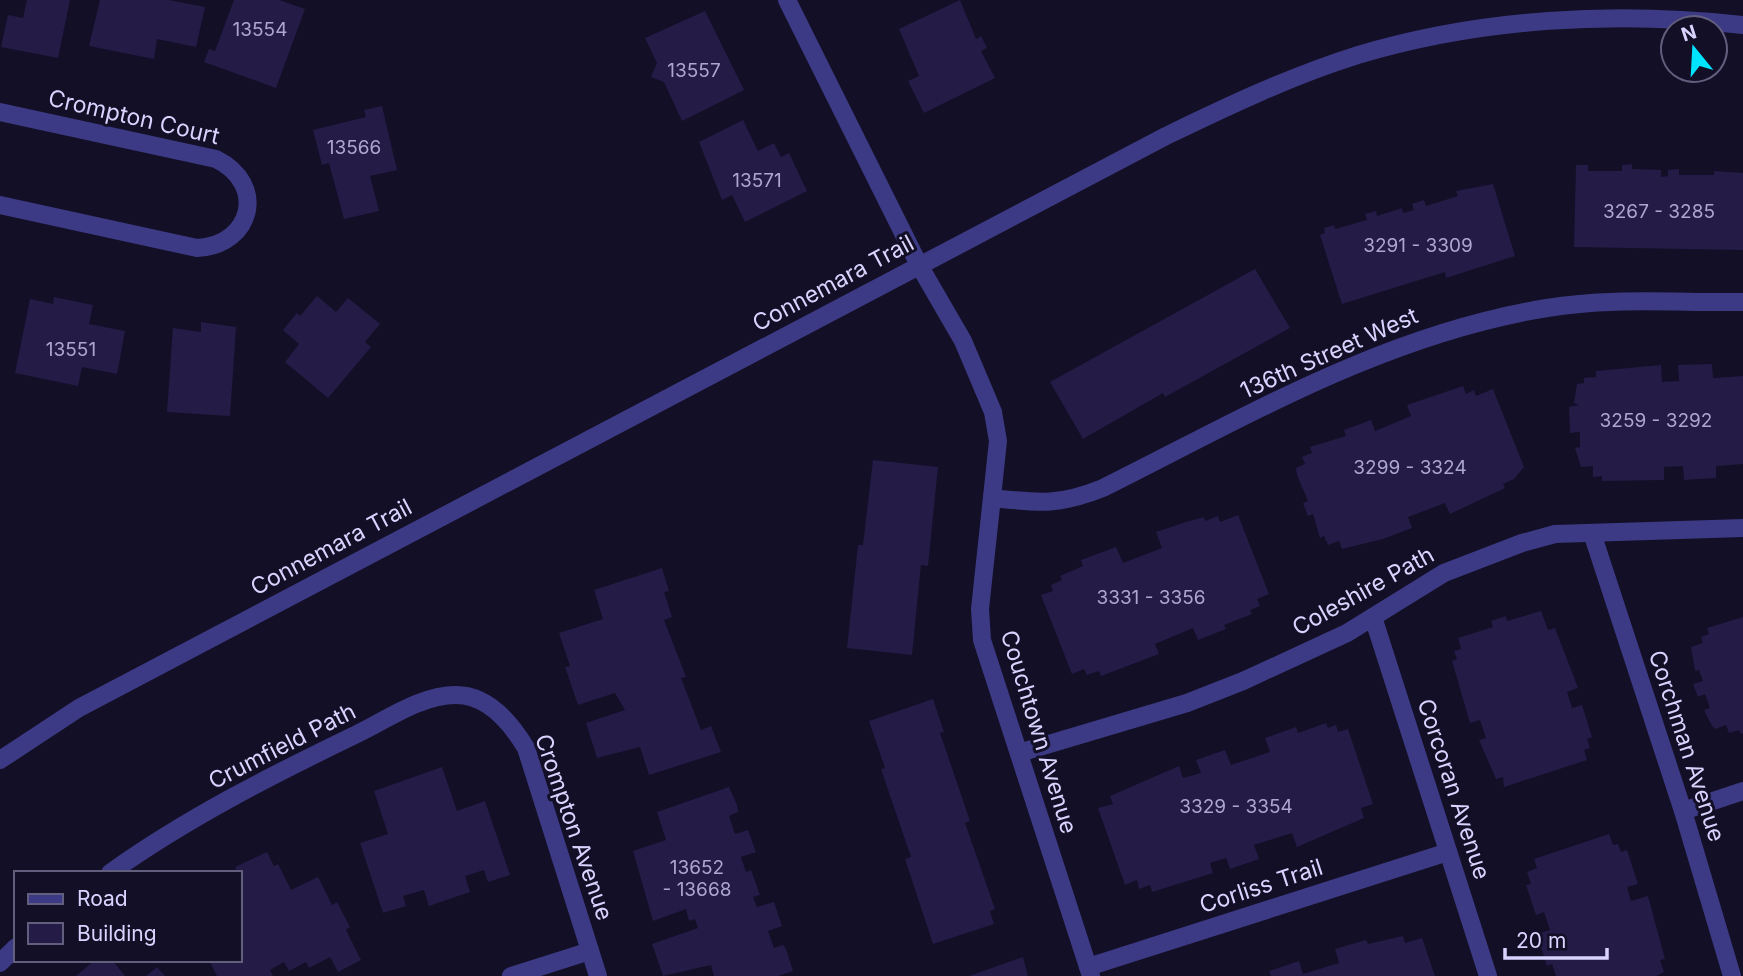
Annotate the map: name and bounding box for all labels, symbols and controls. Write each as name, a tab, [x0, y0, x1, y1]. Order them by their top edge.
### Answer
north arrow	[1659, 14, 1729, 84]
house number: 13554	[233, 18, 287, 41]
text: N	[1678, 20, 1699, 46]
house number: 13557	[667, 59, 721, 82]
street label: Crompton Court	[46, 84, 223, 150]
house number: 13566	[327, 136, 381, 159]
house number: 13571	[732, 169, 782, 192]
house number: 3267 - 3285	[1603, 200, 1715, 223]
street label: Connemara Trail	[748, 229, 918, 337]
house number: 3291 - 3309	[1363, 234, 1473, 257]
street label: 136th Street West	[1236, 301, 1423, 405]
house number: 13551	[46, 338, 96, 361]
house number: 3259 - 3292	[1600, 409, 1712, 432]
house number: 3299 - 3324	[1353, 456, 1467, 479]
street label: Connemara Trail	[246, 493, 416, 601]
street label: Coleshire Path	[1287, 541, 1439, 641]
house number: 3331 - 3356	[1096, 586, 1206, 609]
street label: Couchtown Avenue	[995, 627, 1083, 837]
street label: Corchman Avenue	[1643, 647, 1731, 845]
street label: Corcoran Avenue	[1412, 695, 1496, 883]
street label: Crumfield Path	[204, 697, 360, 795]
street label: Crompton Avenue	[529, 730, 619, 924]
house number: 3329 - 3354	[1179, 795, 1293, 818]
street label: Corliss Trail	[1196, 853, 1326, 919]
house number: 13652 - 13668	[663, 856, 731, 901]
legend	[14, 871, 242, 962]
text: Road	[77, 886, 128, 911]
scale bar	[1505, 916, 1606, 960]
text: Building	[77, 921, 157, 946]
text: 20 m	[1516, 928, 1566, 953]

